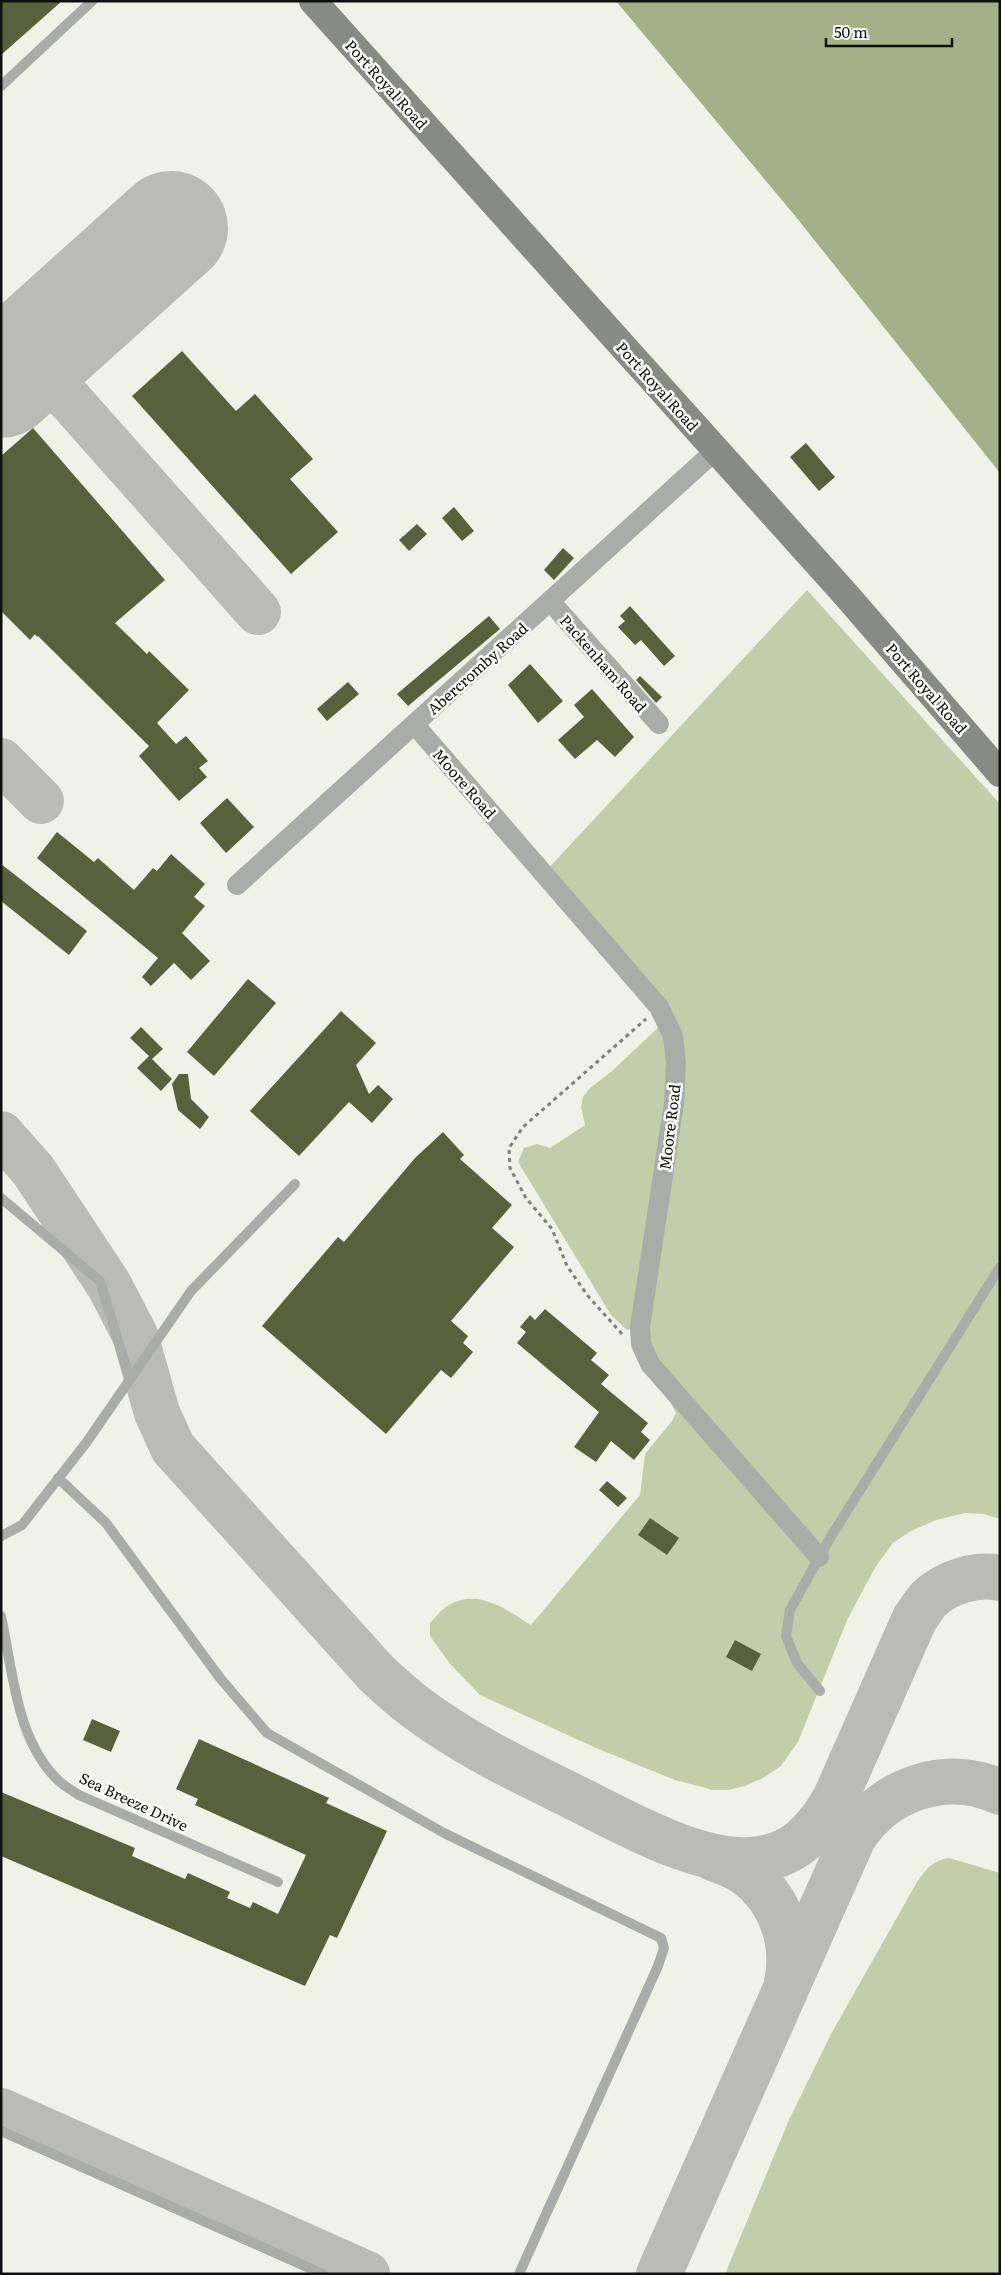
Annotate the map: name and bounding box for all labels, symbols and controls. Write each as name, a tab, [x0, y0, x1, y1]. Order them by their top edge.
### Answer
scale bar	[826, 15, 952, 47]
text: 50 m	[834, 20, 868, 43]
street label: Port Royal Road	[340, 34, 434, 134]
street label: Port Royal Road	[611, 336, 705, 436]
street label: Packenham Road	[555, 609, 653, 717]
street label: Abercromby Road	[422, 616, 532, 720]
street label: Port Royal Road	[881, 638, 973, 738]
street label: Moore Road	[428, 743, 502, 823]
street label: Moore Road	[652, 1083, 686, 1171]
street label: Sea Breeze Drive	[76, 1766, 192, 1836]

